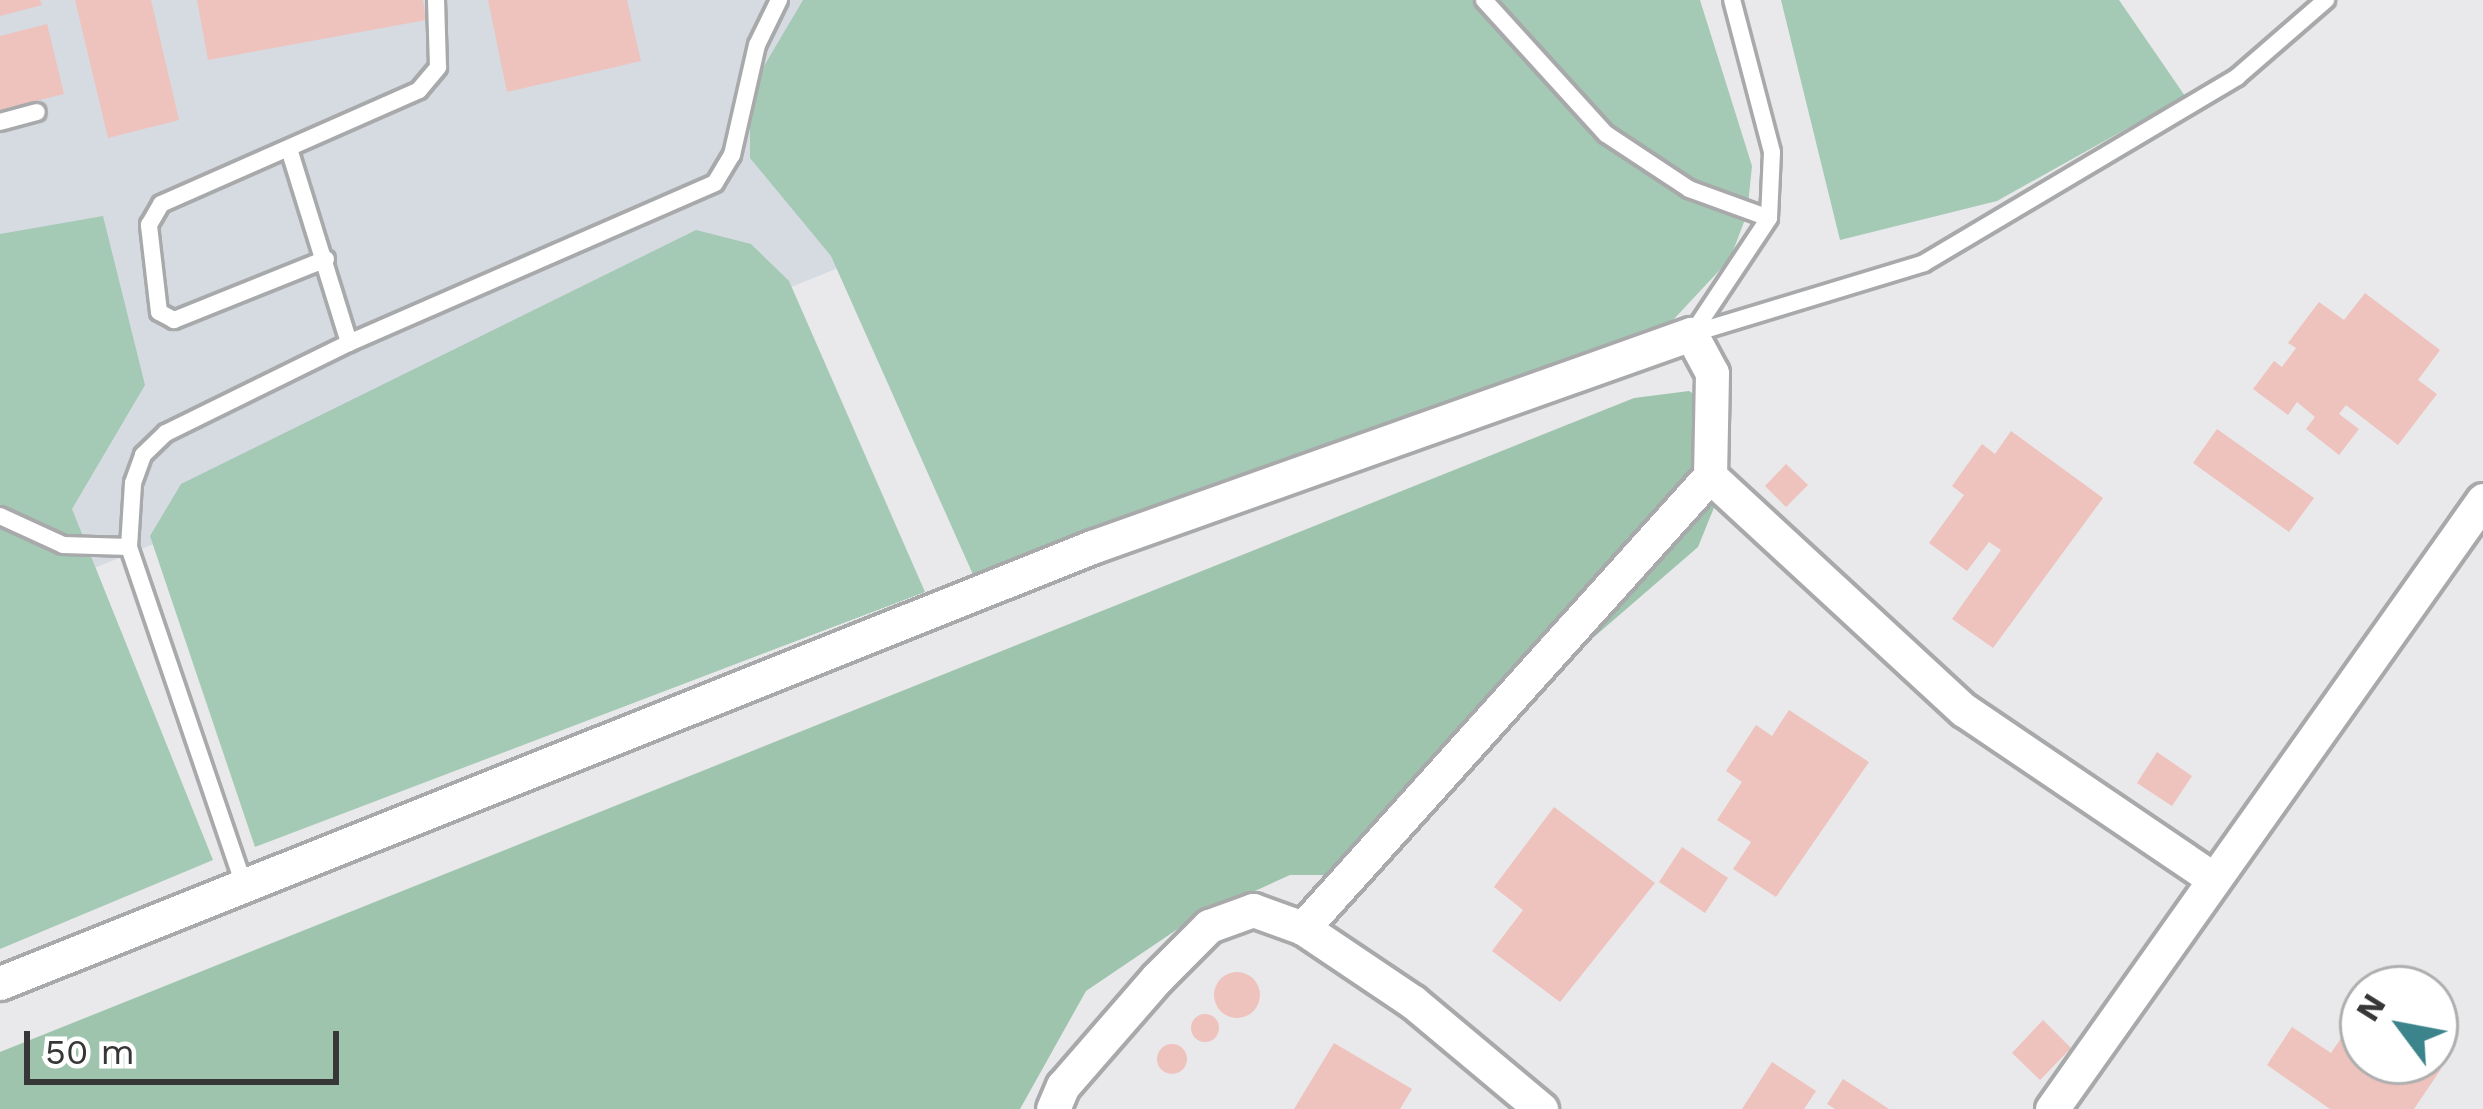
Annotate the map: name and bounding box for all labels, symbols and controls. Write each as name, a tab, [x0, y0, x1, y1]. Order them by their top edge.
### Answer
north arrow	[2339, 965, 2459, 1085]
text: N	[2348, 987, 2394, 1028]
scale bar	[30, 1007, 345, 1081]
text: 50 m	[45, 1031, 135, 1073]

